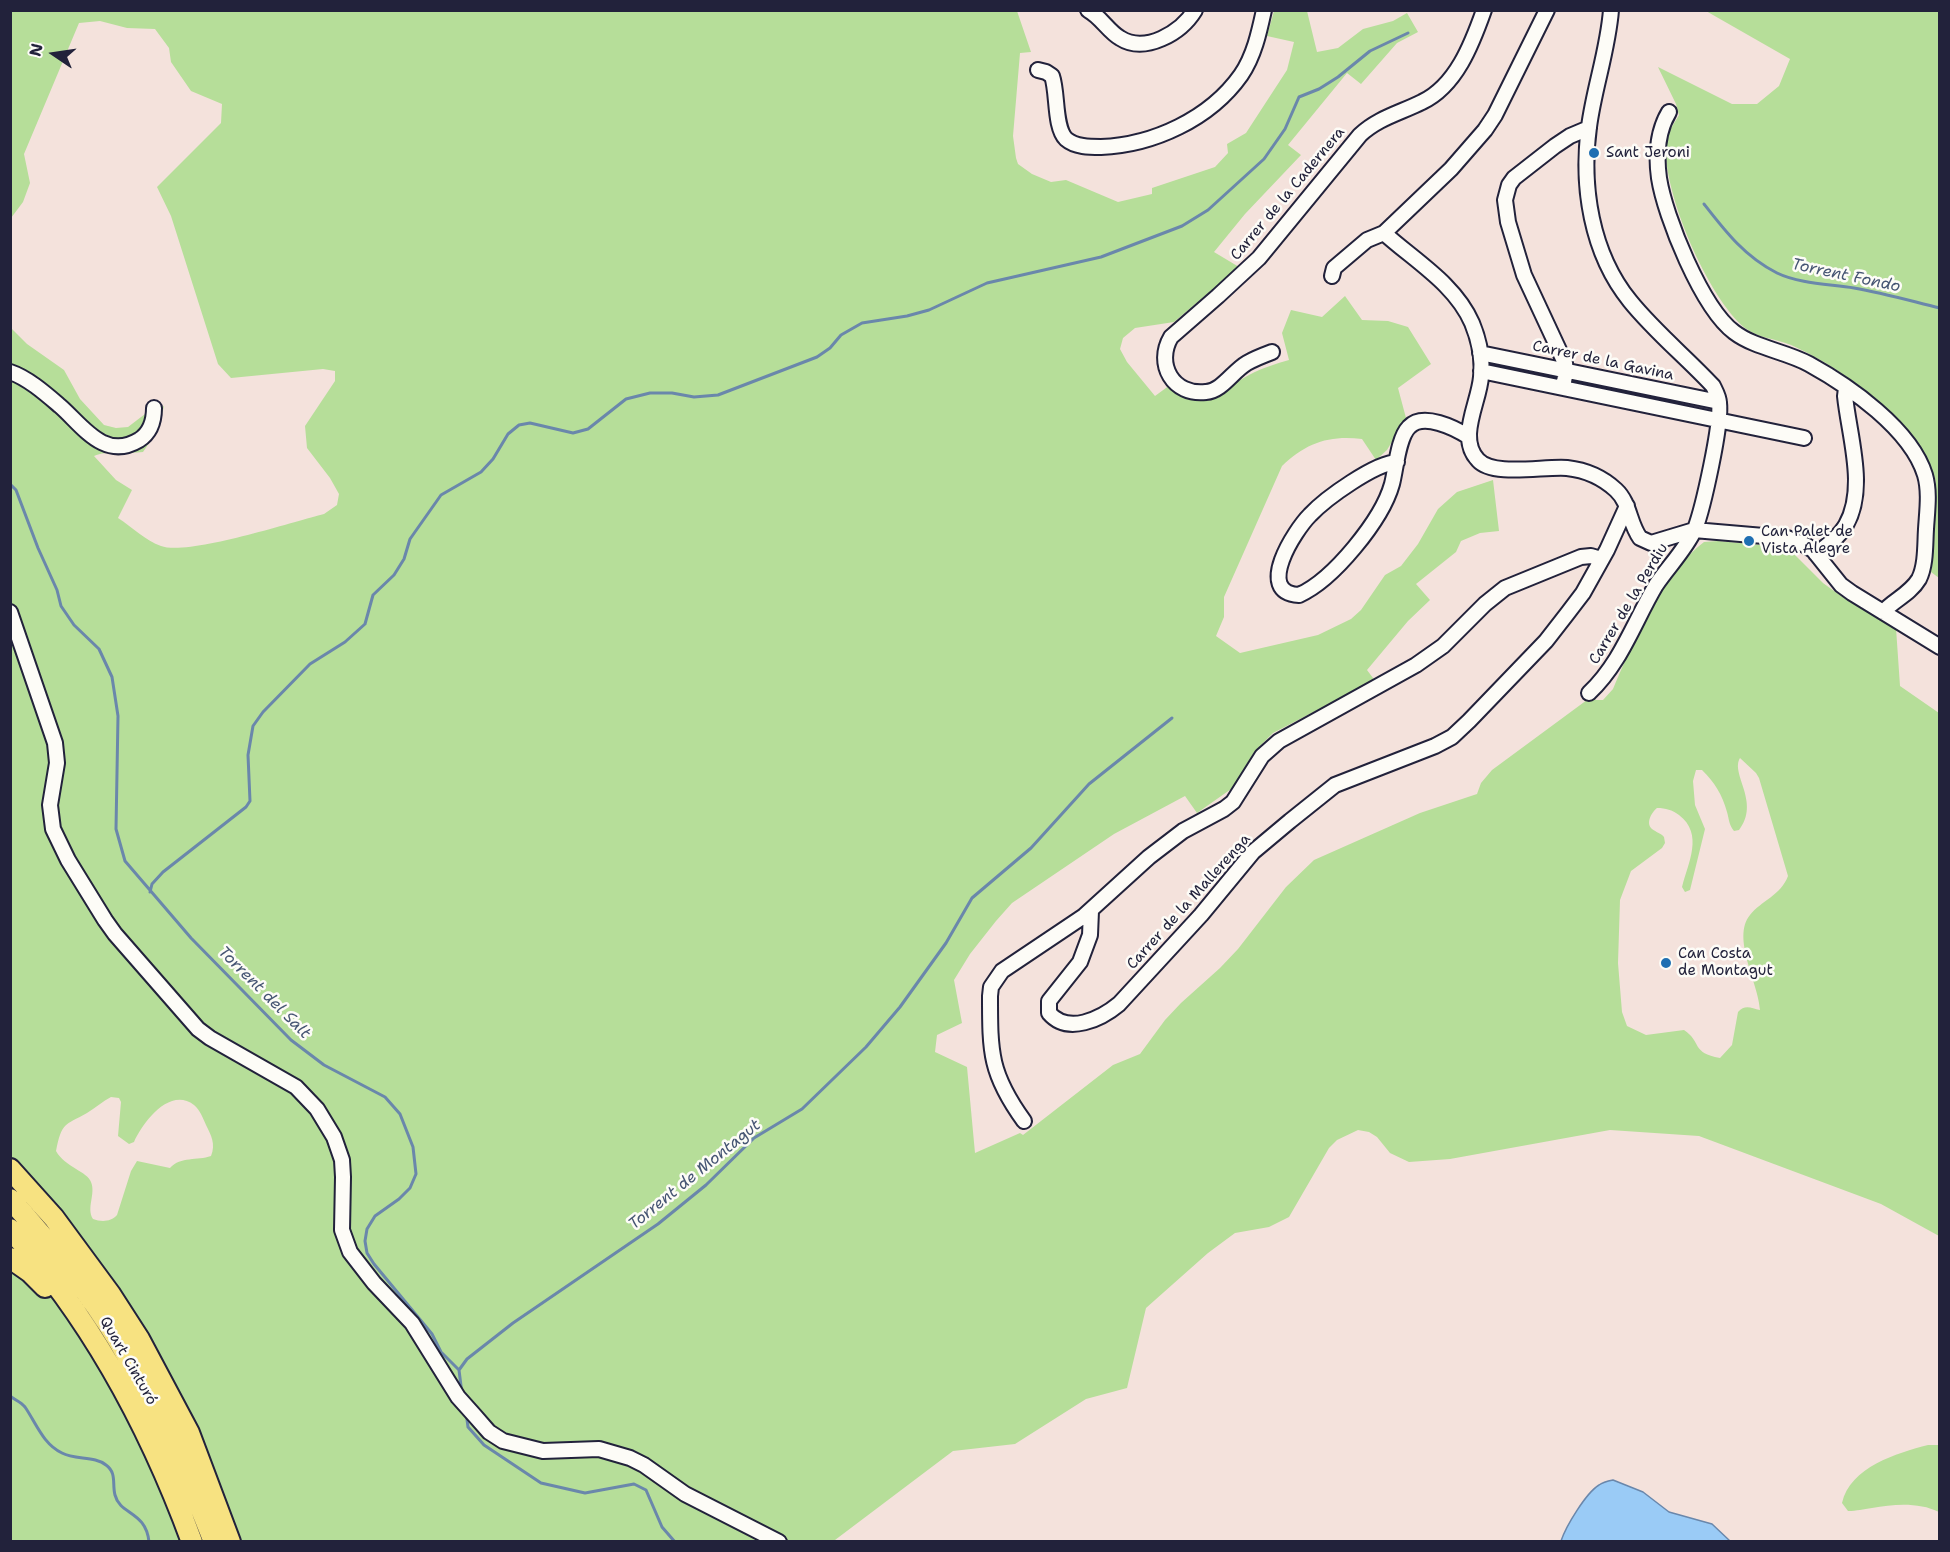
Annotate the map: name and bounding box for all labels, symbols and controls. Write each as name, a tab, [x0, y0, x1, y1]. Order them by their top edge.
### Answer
north arrow	[24, 24, 84, 84]
text: N	[24, 41, 48, 58]
street label: Carrer de la Cadernera	[1227, 124, 1349, 264]
place label: Sant Jeroni	[1606, 144, 1690, 162]
marker: Sant Jeroni	[1587, 146, 1601, 160]
water label: Torrent Fondo	[1790, 255, 1902, 297]
street label: Carrer de la Gavina	[1531, 337, 1675, 385]
place label: Can Palet de Vista Alegre	[1761, 523, 1853, 558]
marker: Can Palet de Vista Alegre	[1742, 534, 1756, 548]
street label: Carrer de la Perdiu	[1586, 540, 1672, 668]
street label: Carrer de la Mallerenga	[1123, 831, 1255, 973]
water label: Torrent del Salt	[214, 943, 314, 1043]
place label: Can Costa de Montagut	[1678, 945, 1773, 980]
marker: Can Costa de Montagut	[1659, 956, 1673, 970]
water label: Torrent de Montagut	[625, 1116, 765, 1234]
street label: Quart Cinturó	[95, 1314, 161, 1408]

